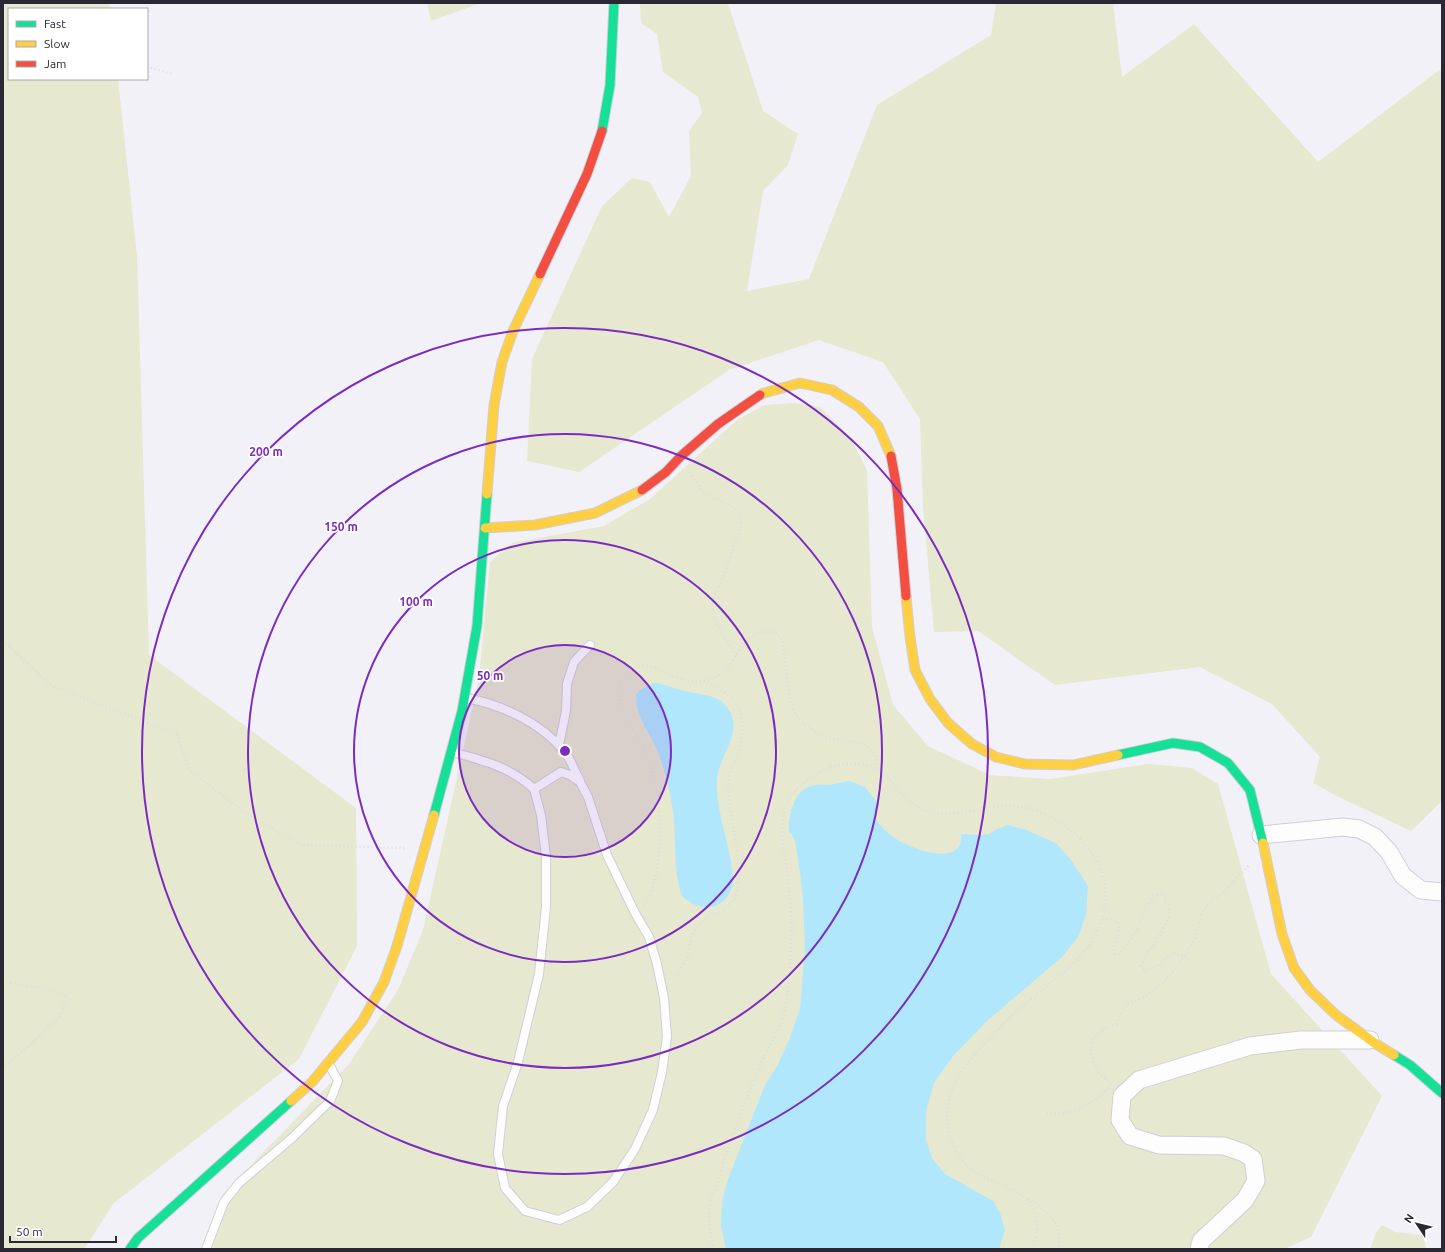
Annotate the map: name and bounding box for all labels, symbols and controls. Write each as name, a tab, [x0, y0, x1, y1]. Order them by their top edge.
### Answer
legend	[8, 8, 148, 80]
text: Fast	[44, 17, 66, 30]
text: Slow	[44, 37, 70, 50]
text: Jam	[44, 57, 66, 70]
text: 200 m	[249, 445, 283, 458]
text: 150 m	[324, 520, 358, 533]
text: 100 m	[399, 595, 433, 608]
text: 50 m	[477, 669, 503, 682]
centre of rings	[558, 744, 572, 758]
north arrow	[1397, 1204, 1437, 1244]
text: N	[1402, 1211, 1416, 1225]
scale bar	[10, 1218, 116, 1244]
text: 50 m	[16, 1225, 43, 1238]

